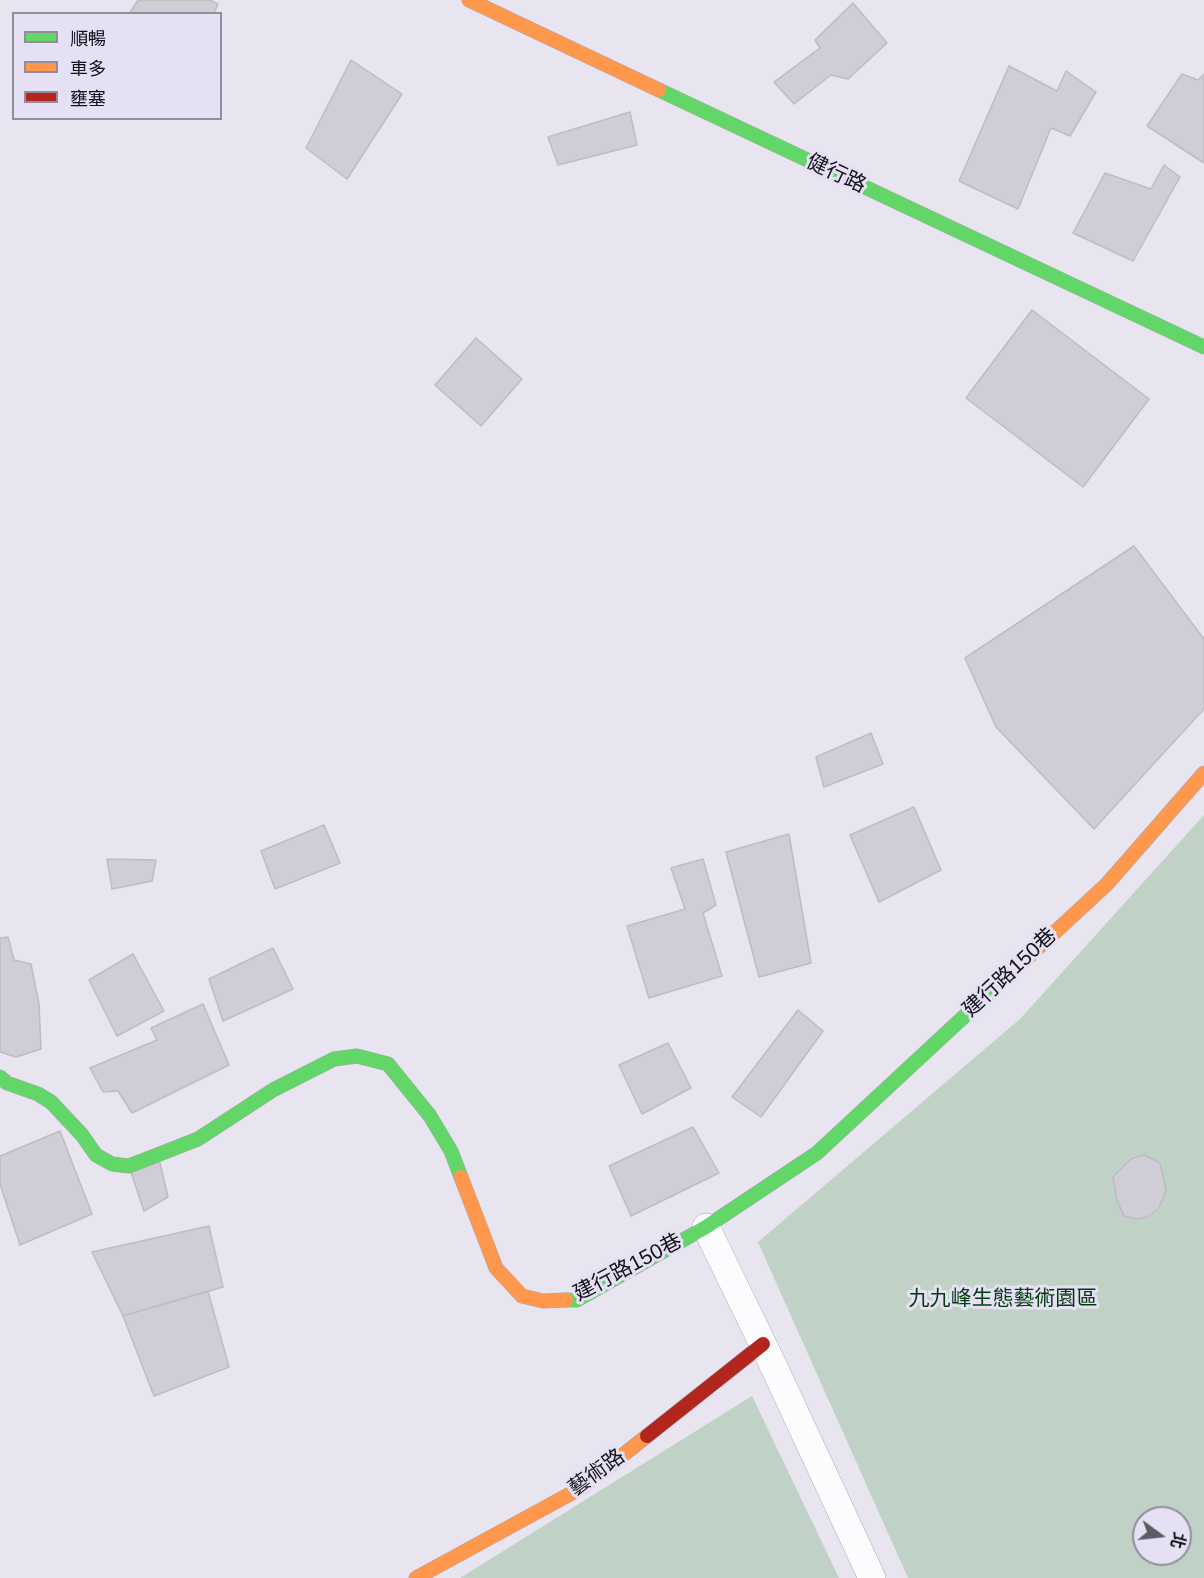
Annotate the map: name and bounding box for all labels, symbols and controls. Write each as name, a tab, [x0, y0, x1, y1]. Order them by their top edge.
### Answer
legend	[12, 12, 222, 120]
text: 順暢	[70, 29, 106, 49]
text: 車多	[70, 59, 106, 79]
text: 壅塞	[70, 89, 106, 109]
street label: 健行路	[802, 149, 870, 199]
street label: 建行路150巷	[958, 923, 1062, 1023]
street label: 建行路150巷	[570, 1229, 686, 1307]
park label: 九九峰生態藝術園區	[909, 1286, 1097, 1312]
street label: 藝術路	[564, 1444, 630, 1502]
north arrow	[1132, 1506, 1192, 1566]
text: 北	[1168, 1530, 1188, 1550]

